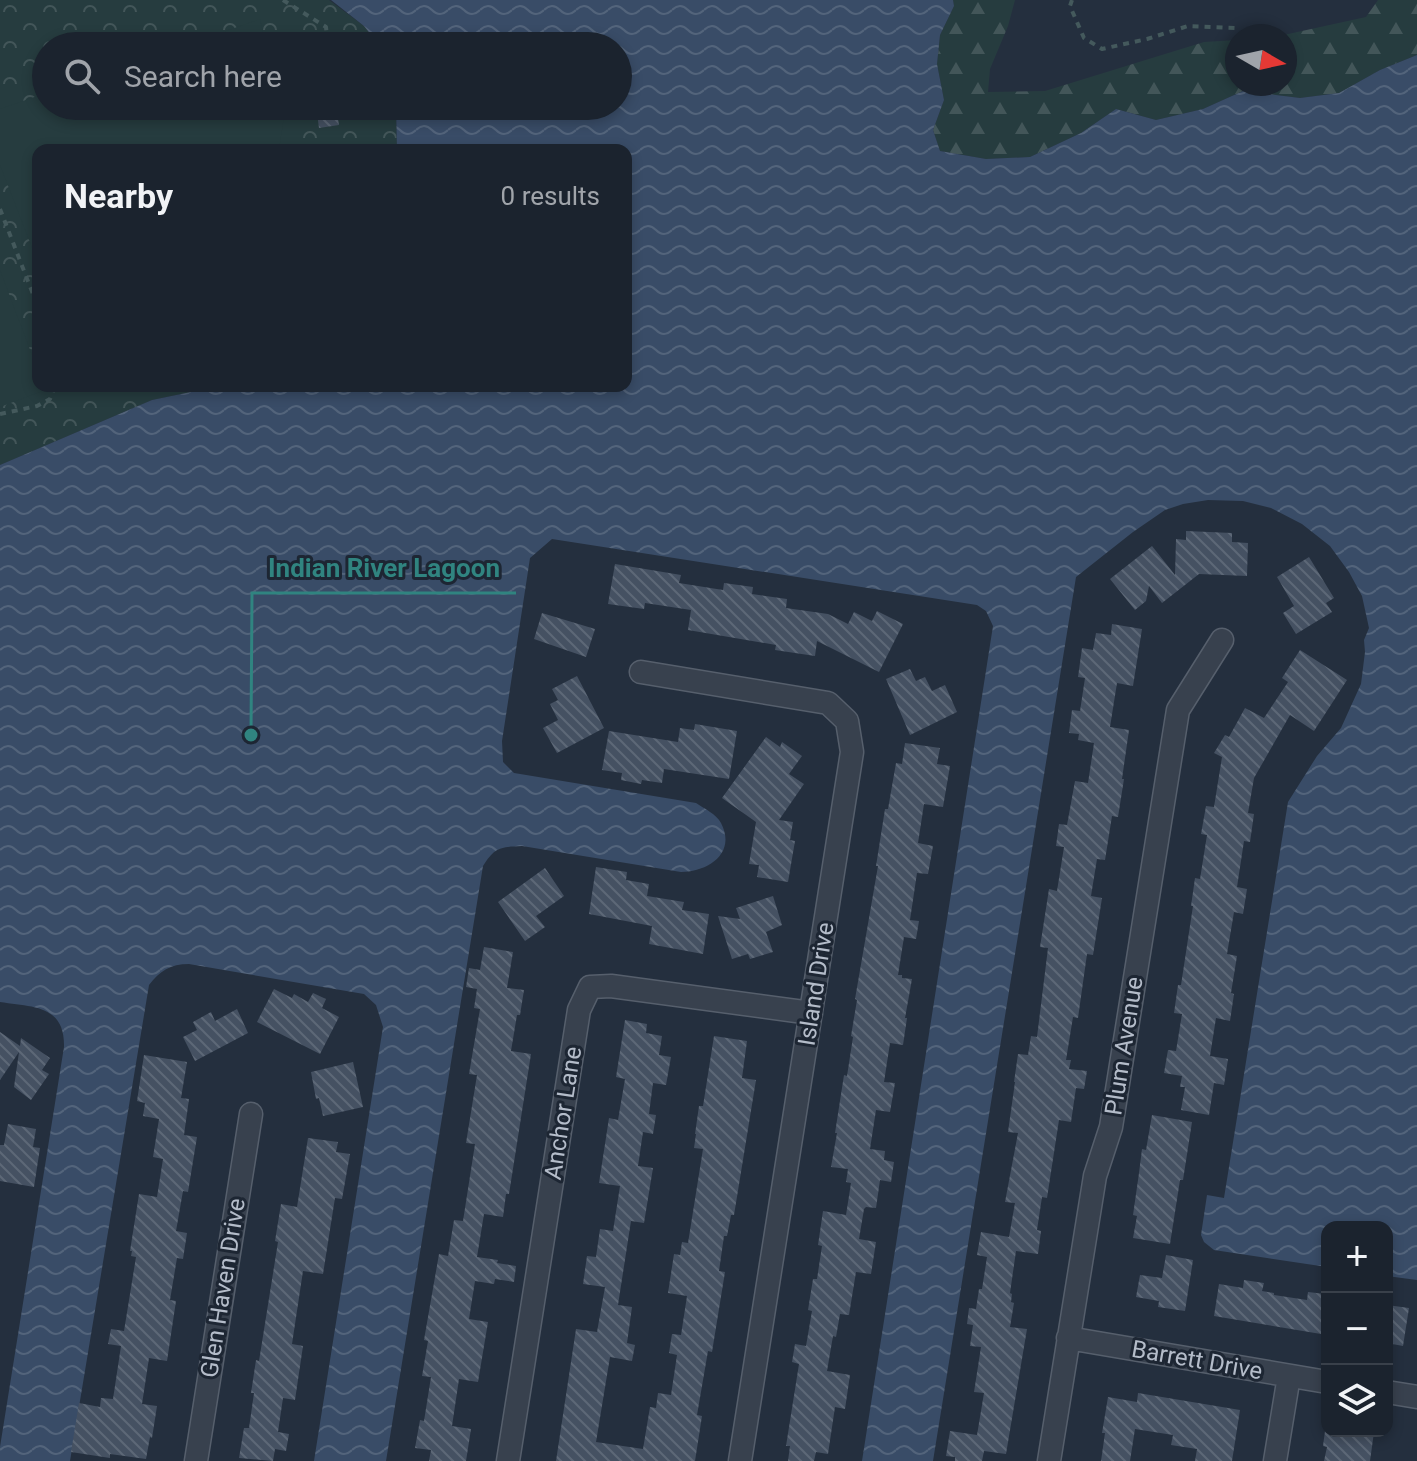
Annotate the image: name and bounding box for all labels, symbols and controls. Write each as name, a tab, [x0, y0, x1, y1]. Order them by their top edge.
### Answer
north arrow	[1225, 24, 1297, 96]
search box	[32, 32, 632, 120]
icon: search	[60, 54, 104, 98]
text: Search here	[124, 59, 282, 94]
text: Nearby	[64, 176, 173, 216]
text: 0 results	[501, 181, 600, 211]
callout: Indian River Lagoon	[252, 543, 516, 593]
text: Indian River Lagoon	[268, 553, 500, 583]
street label: Island Drive	[792, 920, 840, 1048]
street label: Plum Avenue	[1099, 975, 1149, 1117]
street label: Anchor Lane	[539, 1044, 587, 1182]
street label: Glen Haven Drive	[195, 1196, 251, 1380]
map controls	[1321, 1221, 1393, 1437]
button: +	[1321, 1221, 1393, 1293]
button: −	[1321, 1293, 1393, 1365]
street label: Barrett Drive	[1129, 1335, 1265, 1385]
button: layers	[1321, 1365, 1393, 1437]

